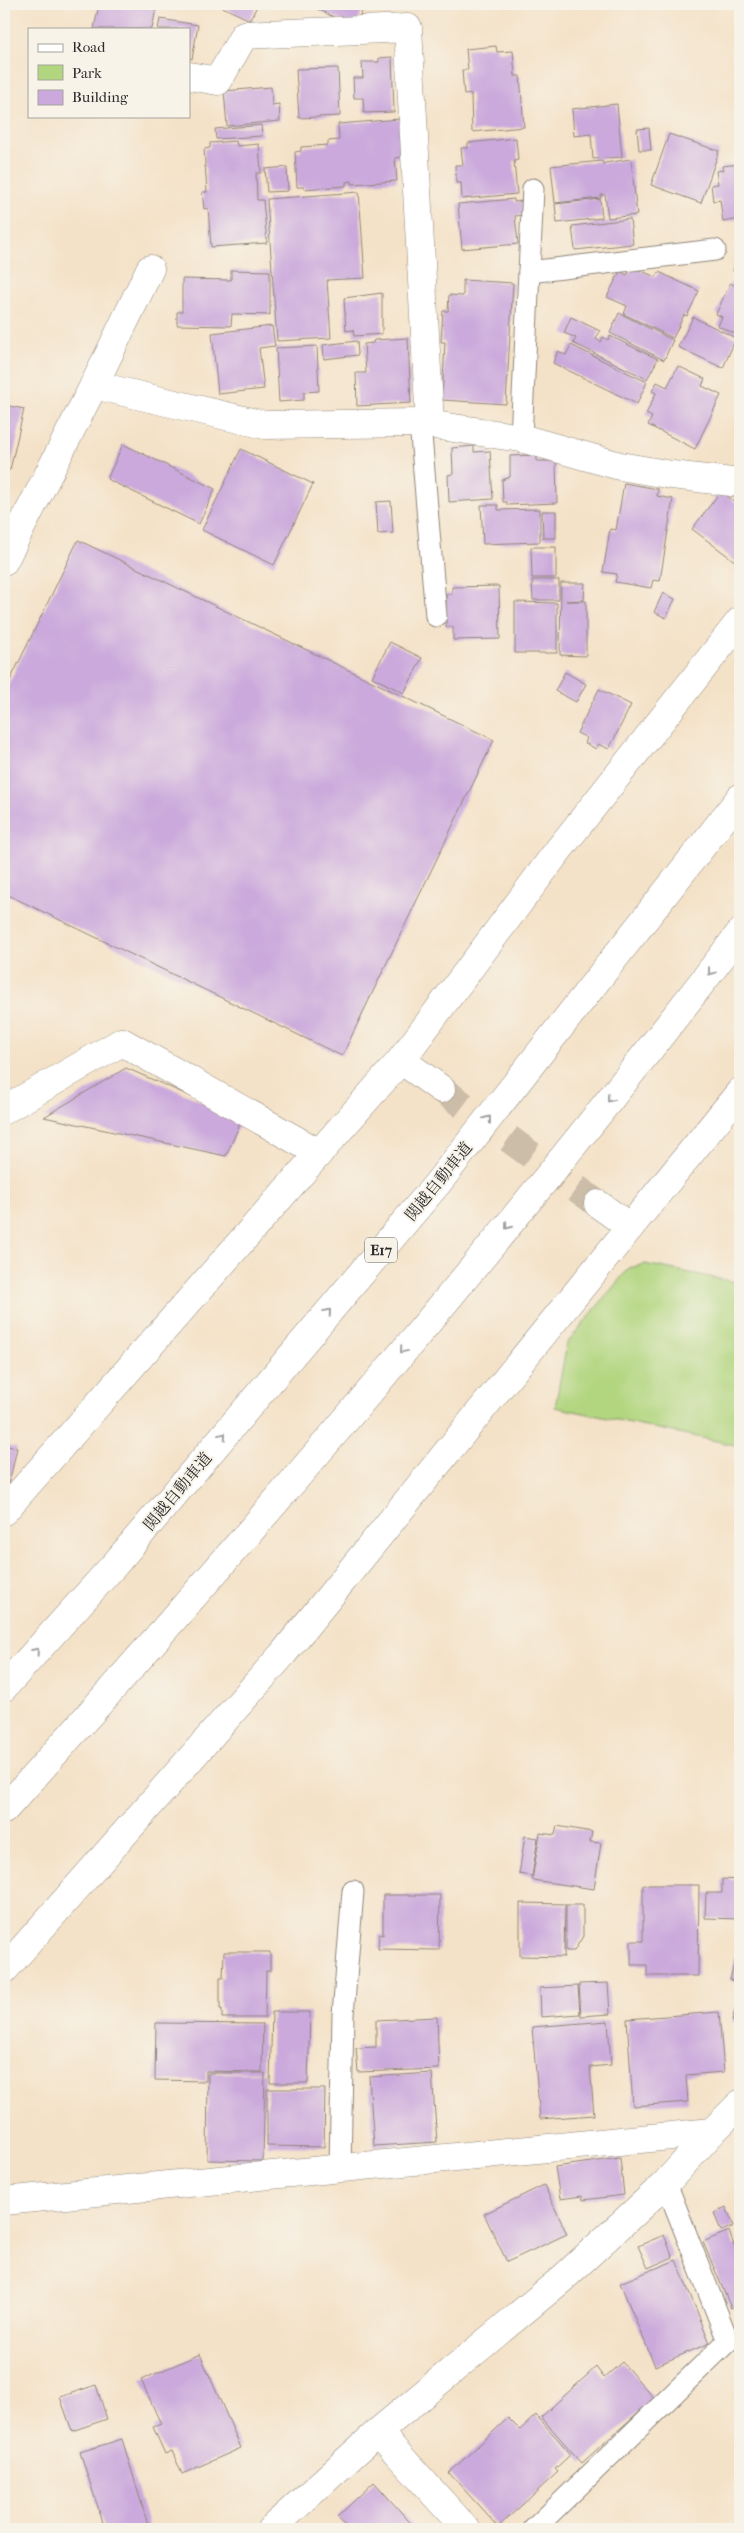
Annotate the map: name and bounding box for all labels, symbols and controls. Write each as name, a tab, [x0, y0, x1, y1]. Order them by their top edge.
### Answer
legend	[28, 28, 190, 118]
text: Road	[72, 38, 106, 56]
text: Park	[72, 64, 102, 82]
text: Building	[72, 88, 129, 106]
one-way arrow	[708, 966, 716, 975]
one-way arrow	[607, 1093, 615, 1102]
one-way arrow	[482, 1116, 490, 1125]
street label: 関越自動車道	[401, 1138, 476, 1225]
one-way arrow	[505, 1220, 513, 1229]
road number: E17	[365, 1238, 397, 1262]
one-way arrow	[323, 1309, 331, 1318]
one-way arrow	[400, 1345, 409, 1354]
one-way arrow	[218, 1433, 226, 1442]
street label: 関越自動車道	[139, 1448, 216, 1534]
one-way arrow	[31, 1648, 40, 1657]

